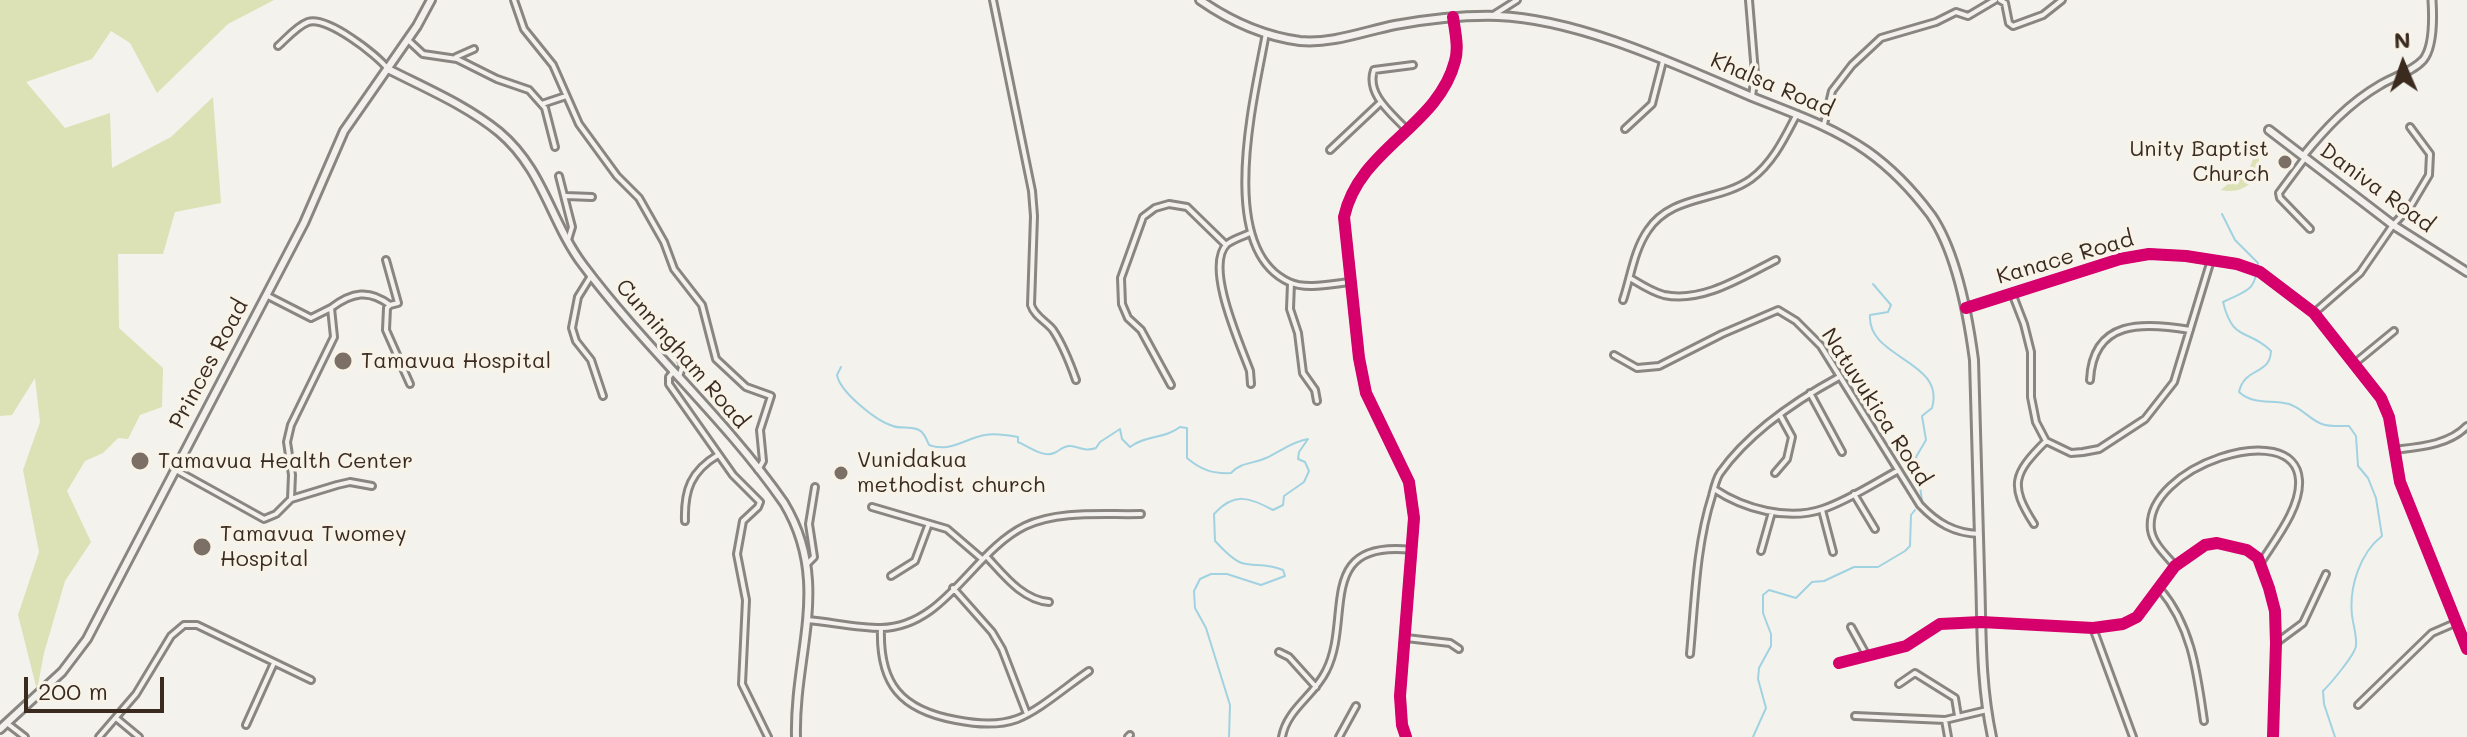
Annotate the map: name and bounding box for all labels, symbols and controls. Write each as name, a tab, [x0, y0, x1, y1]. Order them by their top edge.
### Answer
north arrow	[2363, 24, 2443, 104]
text: N	[2393, 25, 2411, 54]
street label: Khalsa Road	[1706, 47, 1838, 123]
place label: Unity Baptist Church	[2129, 136, 2269, 188]
street label: Daniva Road	[2315, 138, 2439, 238]
marker: Unity Baptist Church	[2276, 153, 2294, 171]
street label: Kanace Road	[1993, 226, 2137, 290]
street label: Cunningham Road	[610, 274, 754, 434]
street label: Princes Road	[164, 295, 254, 433]
street label: Natuvukica Road	[1815, 323, 1937, 491]
place label: Tamavua Hospital	[361, 348, 551, 374]
marker: Tamavua Hospital	[332, 350, 354, 372]
place label: Vunidakua methodist church	[857, 447, 1045, 498]
place label: Tamavua Health Center	[158, 448, 413, 474]
marker: Tamavua Health Center	[129, 450, 151, 472]
marker: Vunidakua methodist church	[832, 464, 850, 482]
place label: Tamavua Twomey Hospital	[220, 521, 407, 572]
marker: Tamavua Twomey Hospital	[191, 536, 213, 558]
scale bar	[28, 661, 168, 711]
text: 200 m	[38, 675, 108, 706]

